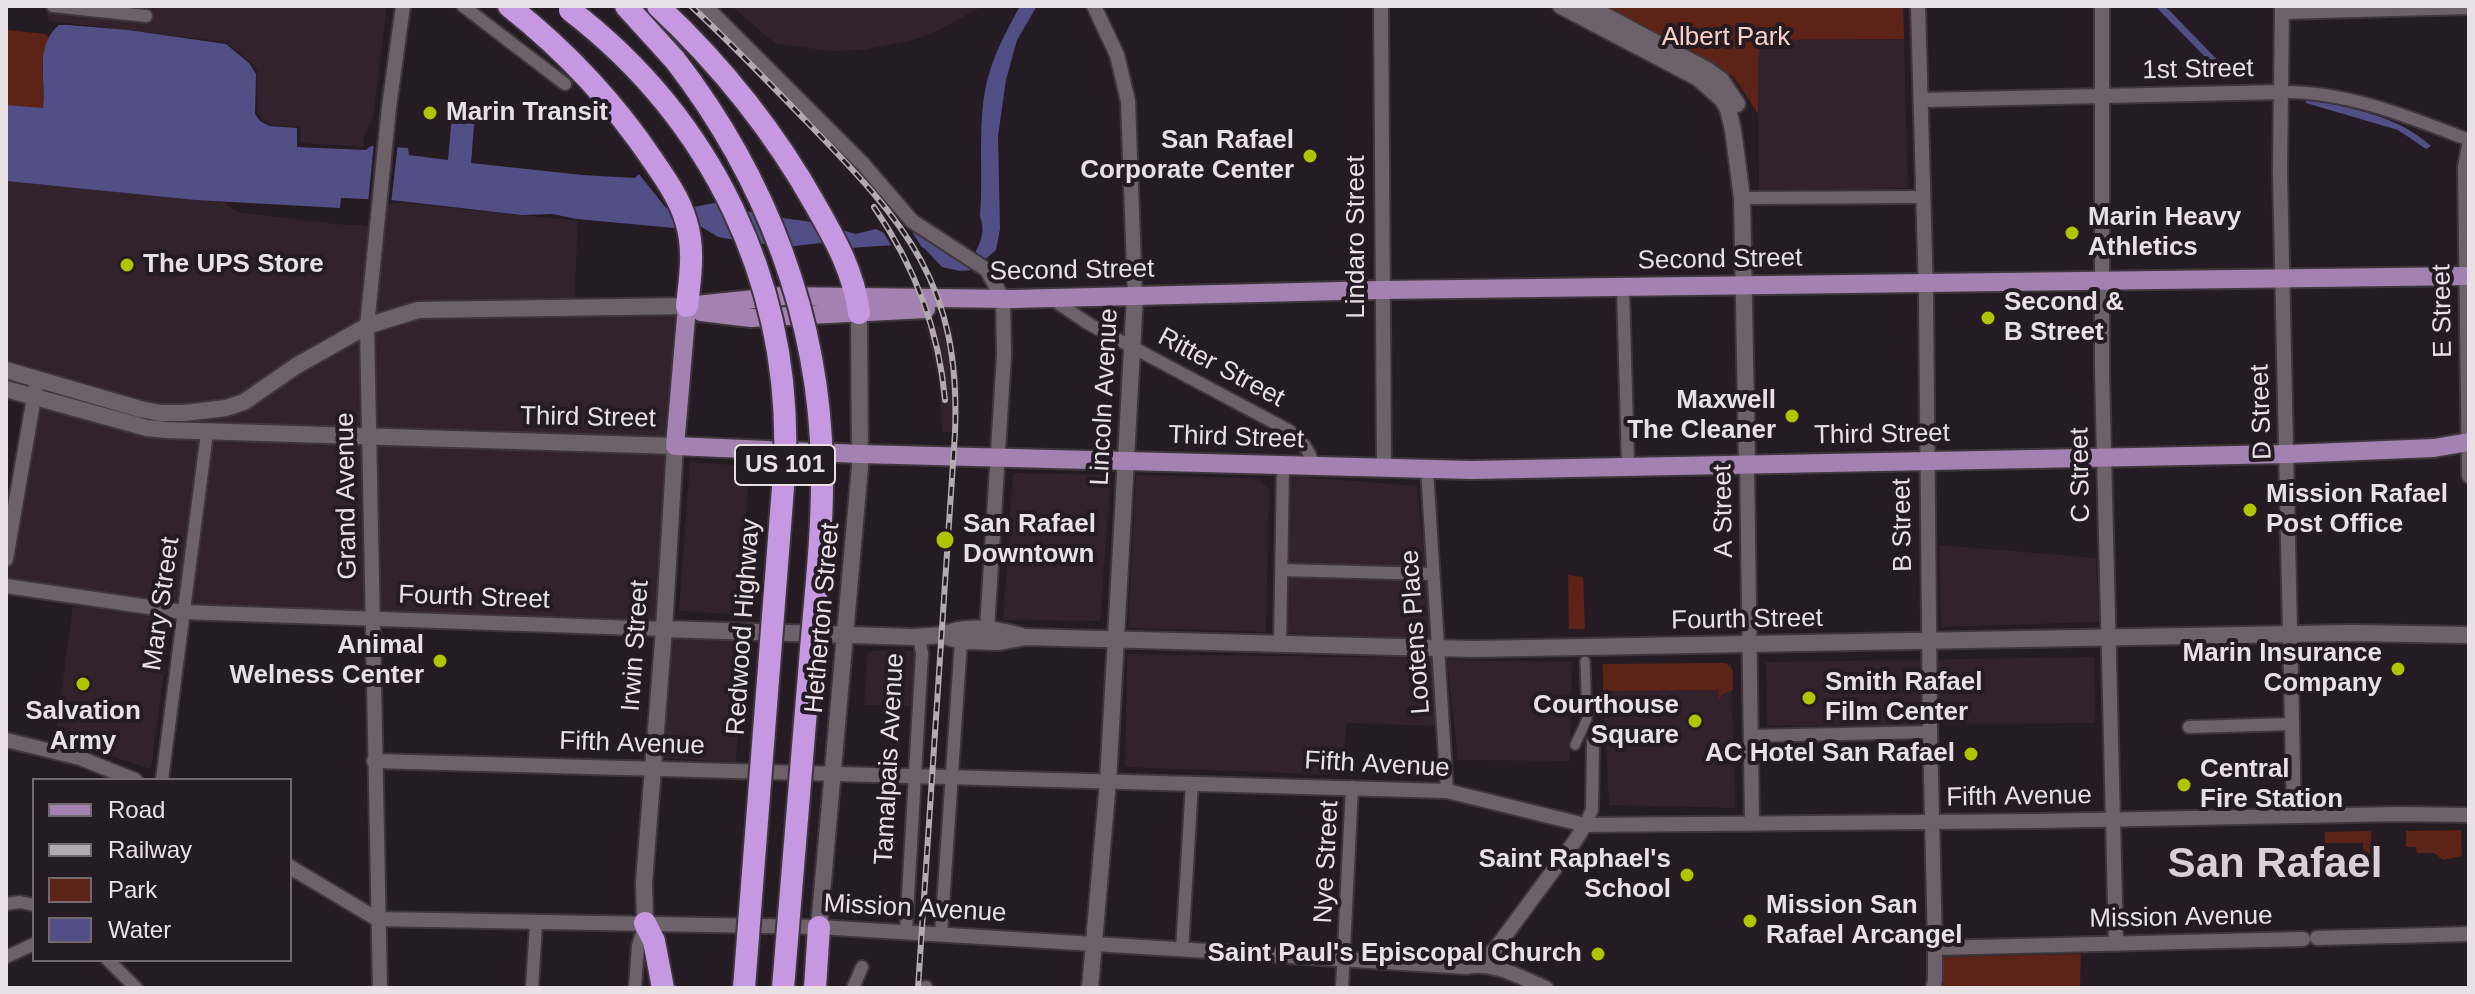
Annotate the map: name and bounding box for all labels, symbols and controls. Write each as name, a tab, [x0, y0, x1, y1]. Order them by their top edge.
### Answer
park label: Albert Park	[1662, 22, 1790, 54]
street label: 1st Street	[2142, 53, 2254, 87]
place label: Marin Transit	[446, 97, 608, 129]
marker: Marin Transit	[421, 104, 439, 122]
place label: San Rafael Corporate Center	[1080, 125, 1294, 186]
marker: San Rafael Corporate Center	[1301, 147, 1319, 165]
street label: Lindaro Street	[1341, 155, 1373, 319]
place label: Marin Heavy Athletics	[2088, 202, 2241, 264]
marker: Marin Heavy Athletics	[2063, 224, 2081, 242]
street label: Second Street	[1637, 243, 1803, 277]
place label: The UPS Store	[143, 249, 324, 281]
street label: Second Street	[989, 254, 1155, 288]
marker: The UPS Store	[118, 256, 136, 274]
street label: E Street	[2427, 264, 2459, 358]
place label: Second & B Street	[2004, 287, 2124, 348]
street label: Lincoln Avenue	[1085, 308, 1125, 486]
marker: Second & B Street	[1979, 309, 1997, 327]
street label: Ritter Street	[1152, 322, 1290, 414]
street label: D Street	[2245, 364, 2279, 460]
place label: Maxwell The Cleaner	[1627, 385, 1776, 446]
street label: Third Street	[520, 401, 656, 435]
marker: Maxwell The Cleaner	[1783, 407, 1801, 425]
street label: Grand Avenue	[330, 412, 364, 580]
street label: Third Street	[1814, 418, 1950, 452]
street label: Third Street	[1168, 420, 1304, 456]
street label: C Street	[2065, 427, 2097, 523]
road number: US 101	[735, 445, 835, 485]
street label: A Street	[1708, 464, 1740, 558]
street label: B Street	[1887, 478, 1919, 572]
place label: Mission Rafael Post Office	[2266, 479, 2448, 540]
marker: Mission Rafael Post Office	[2241, 501, 2259, 519]
place label: San Rafael Downtown	[963, 509, 1096, 570]
street label: Redwood Highway	[721, 518, 767, 736]
street label: Hetherton Street	[799, 522, 847, 714]
marker: San Rafael Downtown	[934, 529, 956, 551]
street label: Mary Street	[137, 535, 187, 673]
street label: Lootens Place	[1395, 549, 1437, 715]
street label: Irwin Street	[616, 579, 656, 713]
street label: Fourth Street	[398, 580, 550, 616]
street label: Fourth Street	[1671, 603, 1823, 637]
place label: Animal Welness Center	[229, 630, 424, 692]
place label: Marin Insurance Company	[2183, 638, 2382, 700]
marker: Animal Welness Center	[431, 652, 449, 670]
street label: Tamalpais Avenue	[869, 652, 911, 866]
marker: Marin Insurance Company	[2389, 660, 2407, 678]
place label: Smith Rafael Film Center	[1825, 667, 1982, 728]
marker: Salvation Army	[74, 675, 92, 693]
marker: Smith Rafael Film Center	[1800, 689, 1818, 707]
place label: Courthouse Square	[1533, 690, 1679, 752]
place label: Salvation Army	[25, 696, 141, 758]
marker: Courthouse Square	[1686, 712, 1704, 730]
street label: Fifth Avenue	[559, 726, 705, 762]
place label: AC Hotel San Rafael	[1705, 738, 1955, 770]
marker: AC Hotel San Rafael	[1962, 745, 1980, 763]
street label: Fifth Avenue	[1304, 746, 1450, 784]
place label: Central Fire Station	[2200, 754, 2343, 816]
marker: Central Fire Station	[2175, 776, 2193, 794]
legend	[32, 778, 292, 962]
street label: Fifth Avenue	[1946, 780, 2092, 814]
text: Road	[108, 796, 165, 823]
street label: Nye Street	[1308, 800, 1346, 924]
text: Railway	[108, 836, 192, 863]
district label: San Rafael	[2168, 840, 2382, 890]
place label: Saint Raphael's School	[1478, 844, 1671, 906]
marker: Saint Raphael's School	[1678, 866, 1696, 884]
text: Park	[108, 876, 157, 903]
street label: Mission Avenue	[823, 889, 1007, 929]
place label: Mission San Rafael Arcangel	[1766, 890, 1963, 952]
street label: Mission Avenue	[2089, 901, 2273, 935]
marker: Mission San Rafael Arcangel	[1741, 912, 1759, 930]
text: Water	[108, 916, 171, 943]
place label: Saint Paul's Episcopal Church	[1207, 938, 1582, 970]
marker: Saint Paul's Episcopal Church	[1589, 945, 1607, 963]

